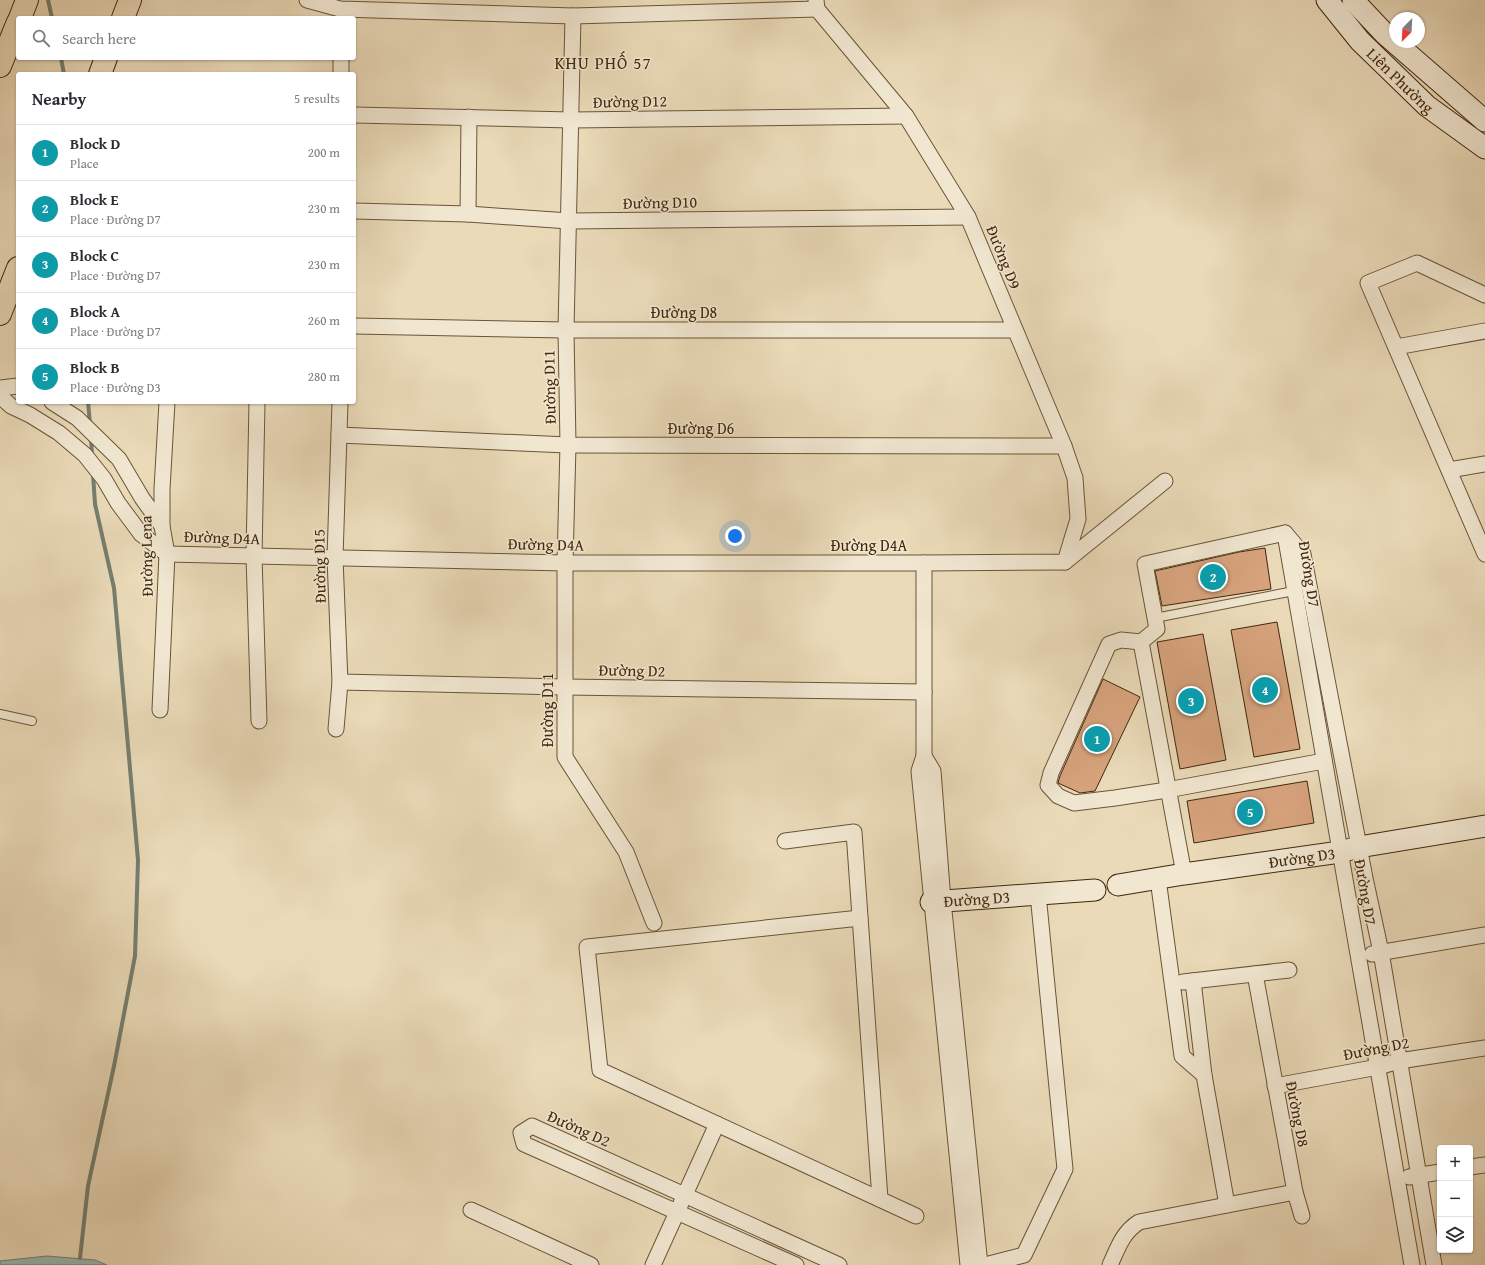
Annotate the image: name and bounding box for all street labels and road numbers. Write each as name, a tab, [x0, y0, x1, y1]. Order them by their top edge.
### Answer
street label: Liên Phường	[1361, 42, 1439, 119]
street label: Đường D12	[593, 88, 667, 114]
street label: Đường D10	[623, 189, 698, 215]
street label: Đường D9	[980, 222, 1028, 293]
street label: Đường D8	[651, 300, 718, 324]
street label: Đường D11	[536, 350, 562, 424]
street label: Đường D6	[668, 416, 735, 440]
street label: Đường Lena	[133, 515, 159, 597]
street label: Đường D4A	[183, 524, 261, 550]
street label: Đường D15	[306, 529, 332, 603]
street label: Đường D4A	[508, 531, 585, 557]
street label: Đường D4A	[831, 533, 907, 557]
street label: Đường D7	[1293, 539, 1327, 609]
street label: Đường D2	[598, 657, 666, 683]
street label: Đường D11	[535, 673, 559, 747]
street label: Đường D3	[1267, 841, 1337, 874]
street label: Đường D7	[1348, 857, 1384, 927]
street label: Đường D3	[943, 884, 1011, 913]
street label: Đường D2	[1341, 1030, 1411, 1066]
street label: Đường D8	[1280, 1079, 1316, 1149]
street label: Đường D2	[544, 1103, 614, 1153]

